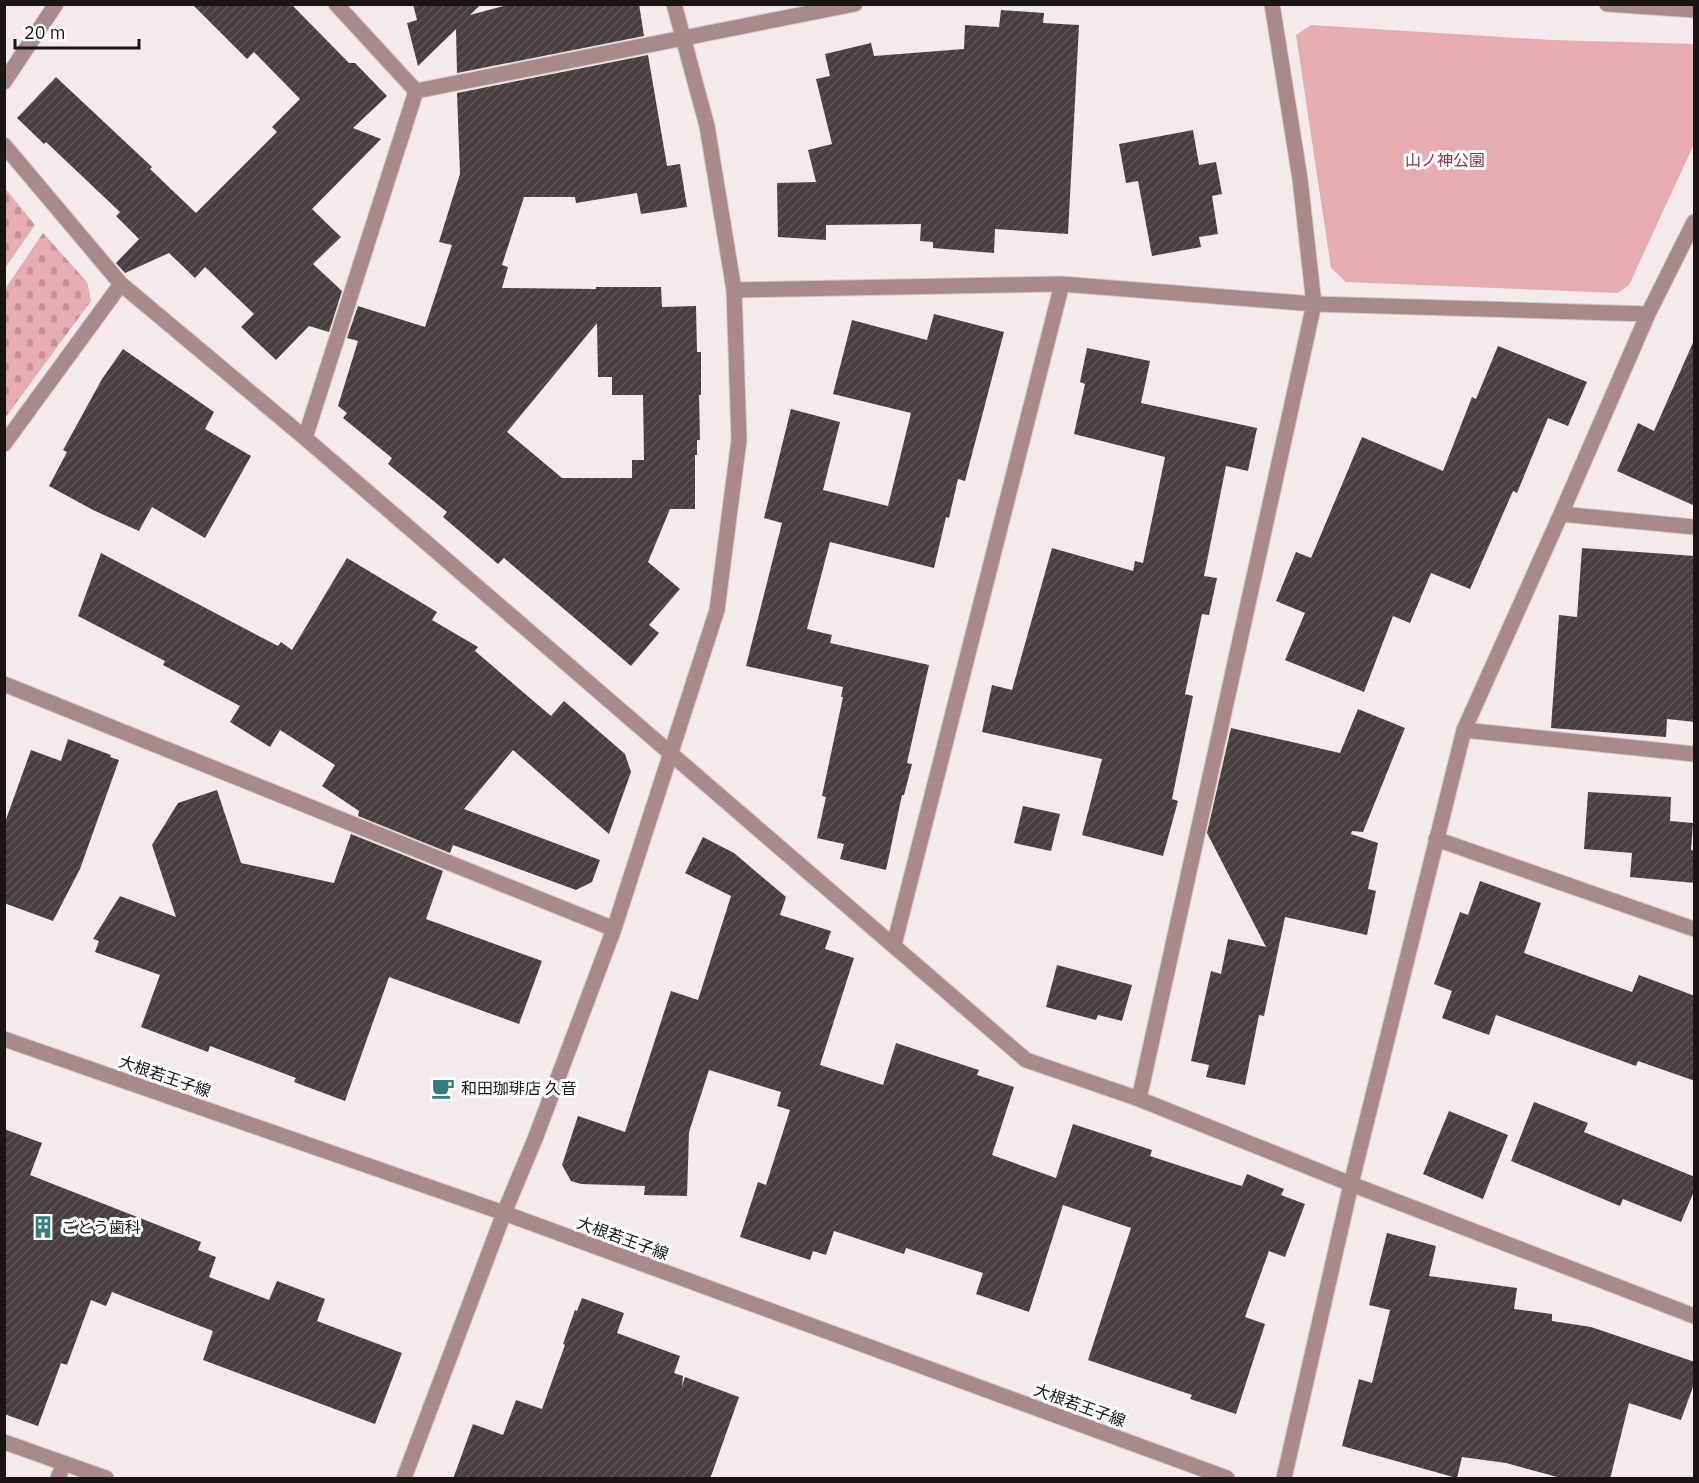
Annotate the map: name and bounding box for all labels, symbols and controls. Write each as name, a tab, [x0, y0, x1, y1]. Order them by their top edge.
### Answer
scale bar	[15, 12, 140, 50]
text: 20 m	[24, 21, 66, 44]
park label: 山ノ神公園	[1405, 150, 1485, 170]
street label: 大根若王子線	[116, 1051, 214, 1101]
cafe icon: 和田珈琲店 久音	[430, 1075, 456, 1101]
place label: 和田珈琲店 久音	[461, 1078, 577, 1098]
street label: 大根若王子線	[574, 1212, 672, 1264]
building icon: ごとう歯科	[30, 1214, 56, 1240]
place label: ごとう歯科	[61, 1217, 141, 1237]
street label: 大根若王子線	[1031, 1379, 1129, 1431]

